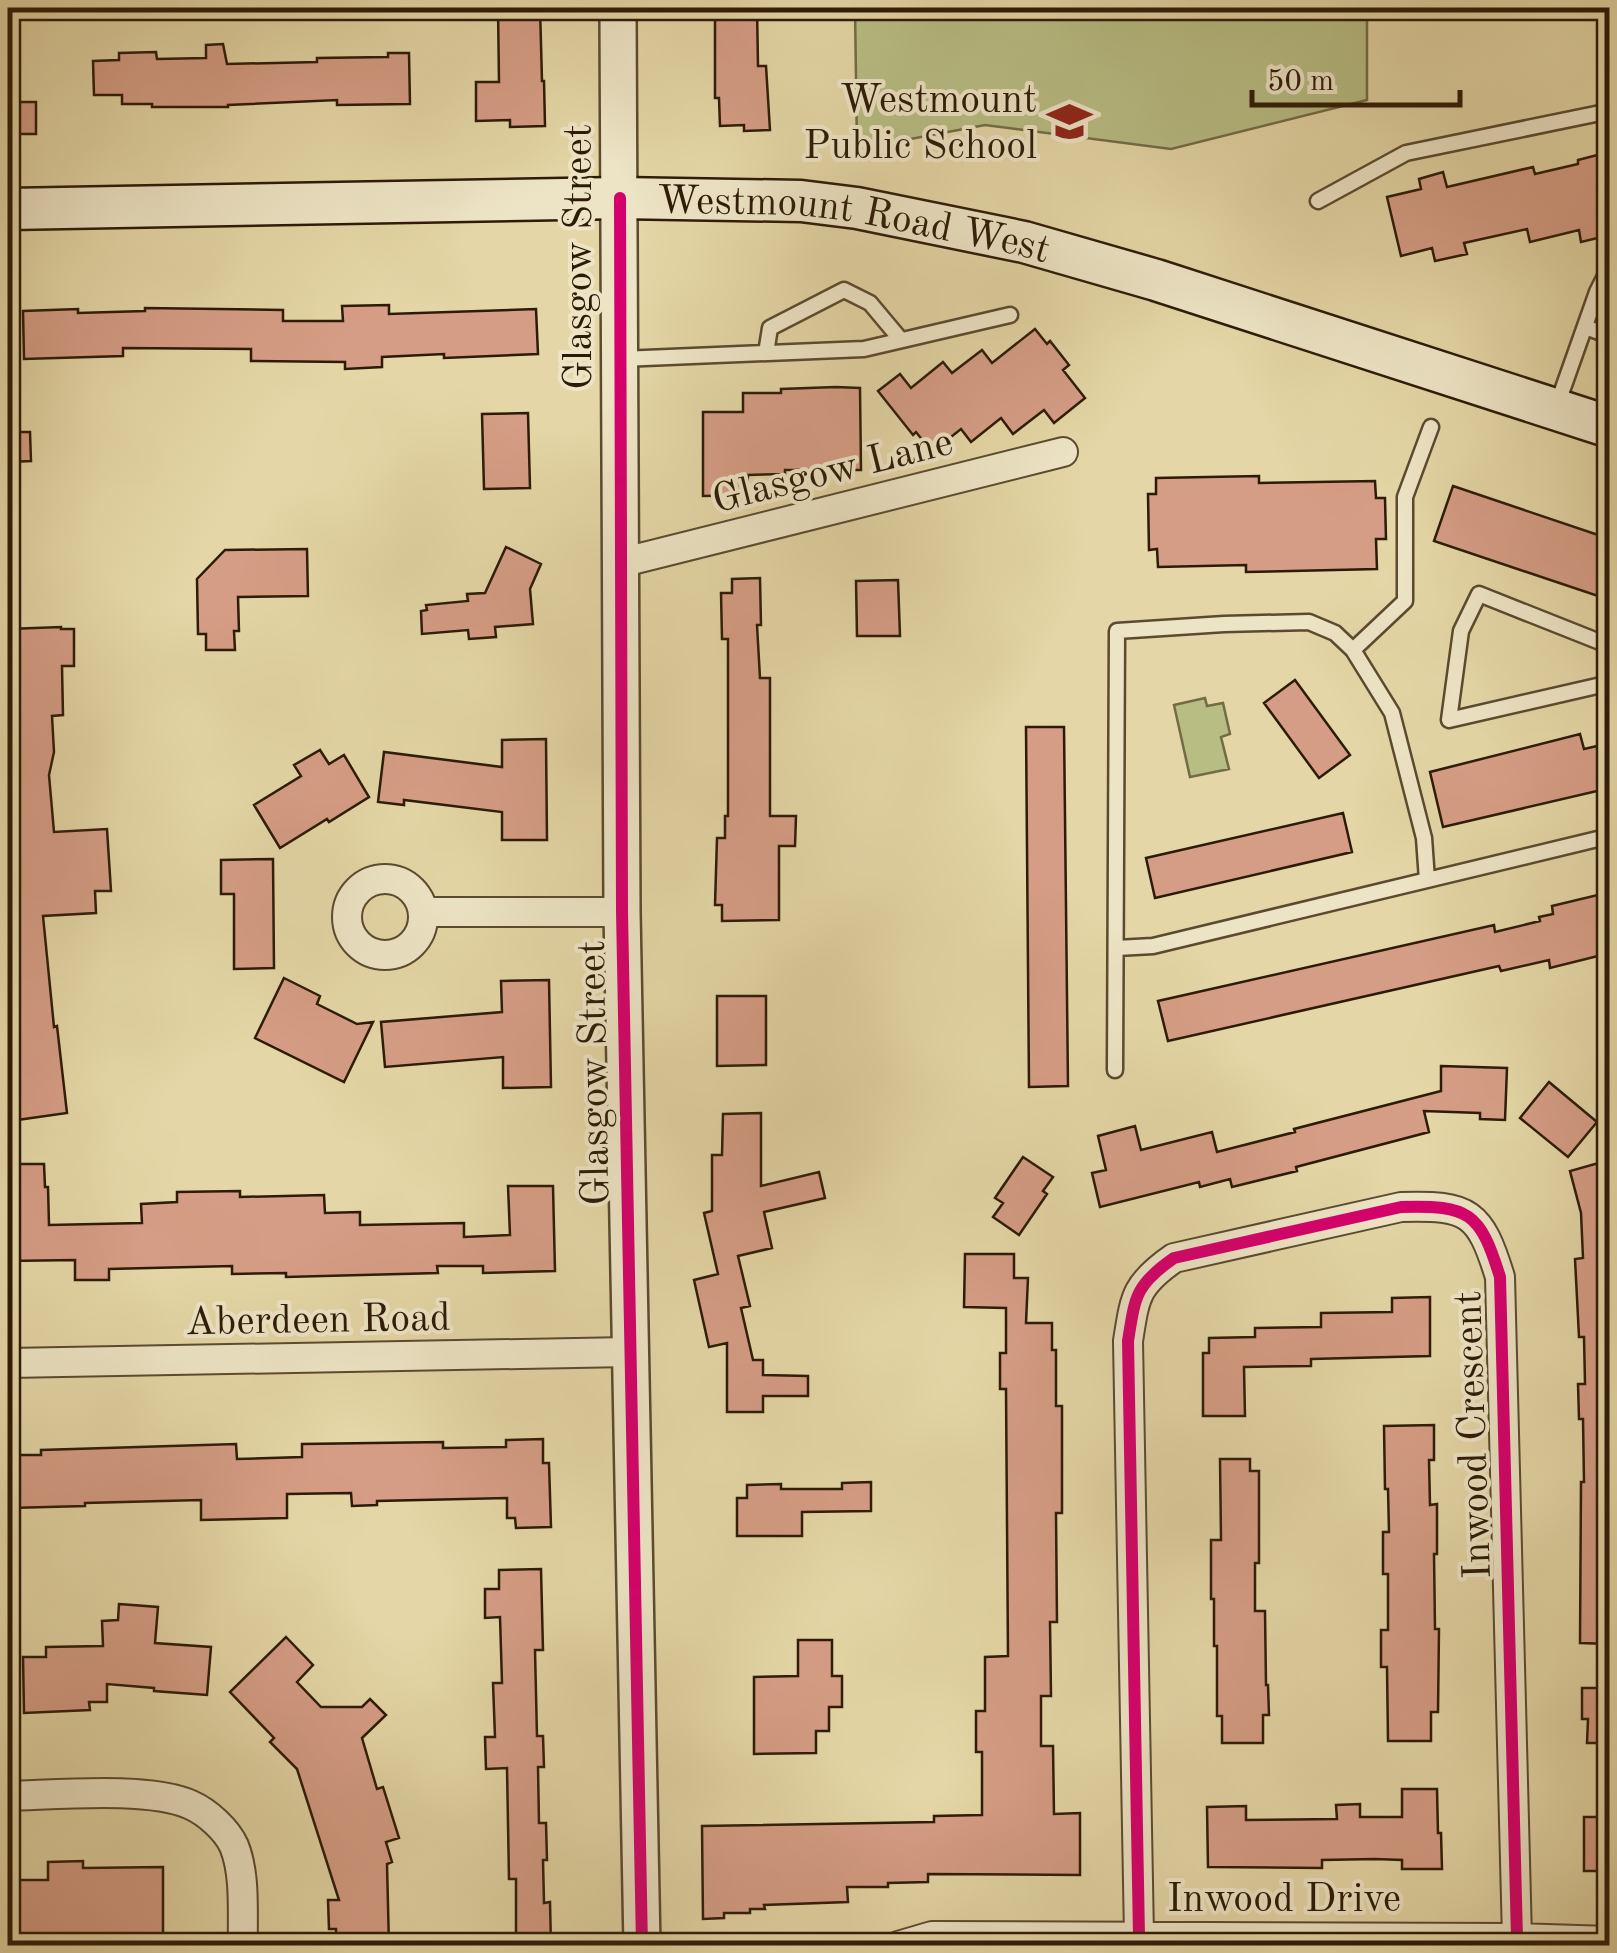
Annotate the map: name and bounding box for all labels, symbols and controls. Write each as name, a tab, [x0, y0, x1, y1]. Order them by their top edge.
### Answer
scale bar	[1252, 45, 1460, 107]
text: 50 m	[1267, 67, 1334, 97]
place label: Westmount Public School	[803, 82, 1037, 168]
school or university icon: Westmount Public School	[1046, 97, 1094, 145]
street label: Glasgow Street	[561, 124, 601, 390]
street label: Westmount Road West	[657, 183, 1054, 272]
street label: Glasgow Lane	[709, 424, 957, 522]
street label: Glasgow Street	[574, 940, 618, 1206]
street label: Inwood Crescent	[1450, 1290, 1500, 1580]
street label: Aberdeen Road	[185, 1300, 451, 1344]
street label: Inwood Drive	[1167, 1881, 1401, 1921]

